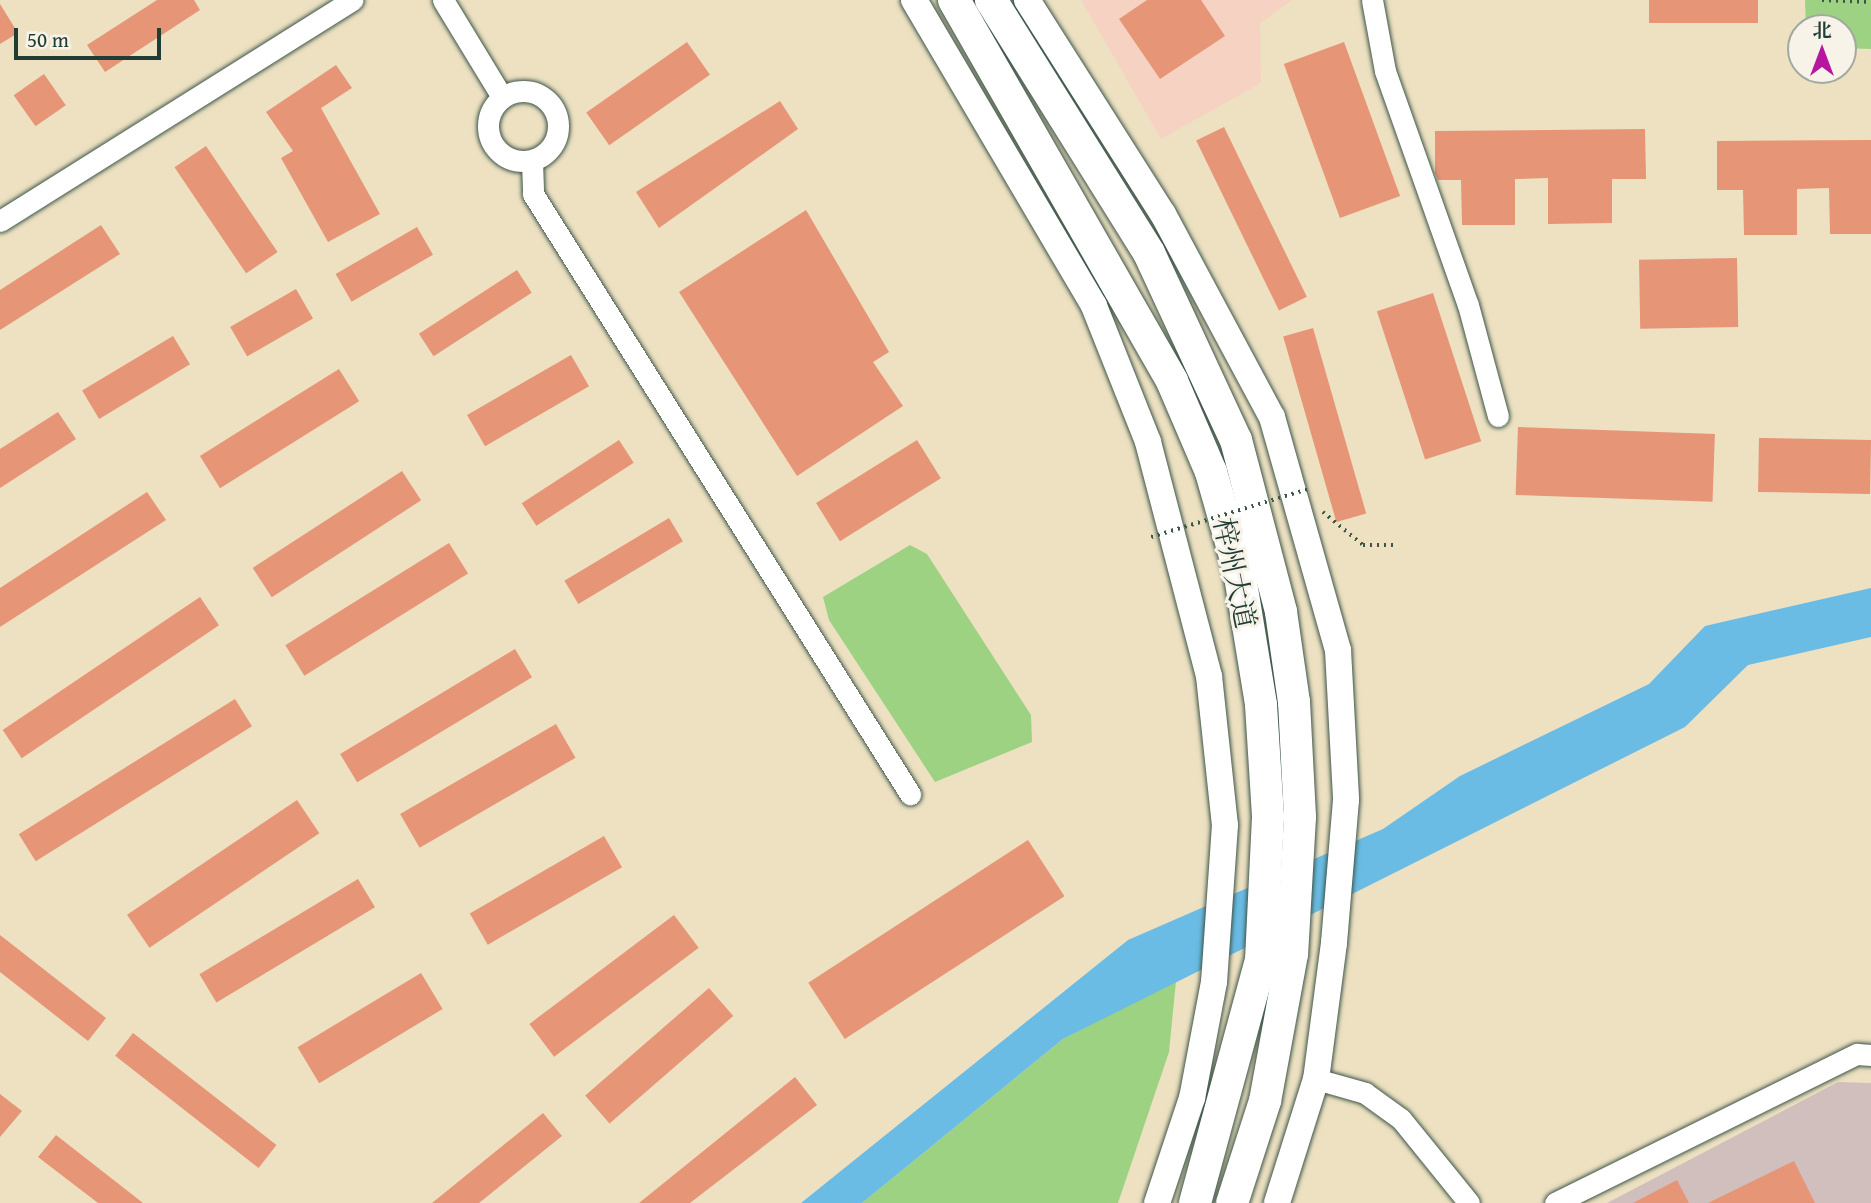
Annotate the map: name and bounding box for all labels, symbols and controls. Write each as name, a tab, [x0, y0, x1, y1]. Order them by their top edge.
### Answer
scale bar	[18, 14, 164, 58]
north arrow	[1787, 14, 1857, 84]
text: 北	[1812, 16, 1832, 44]
text: 50 m	[27, 24, 69, 55]
street label: 梓州大道	[1207, 515, 1263, 631]

